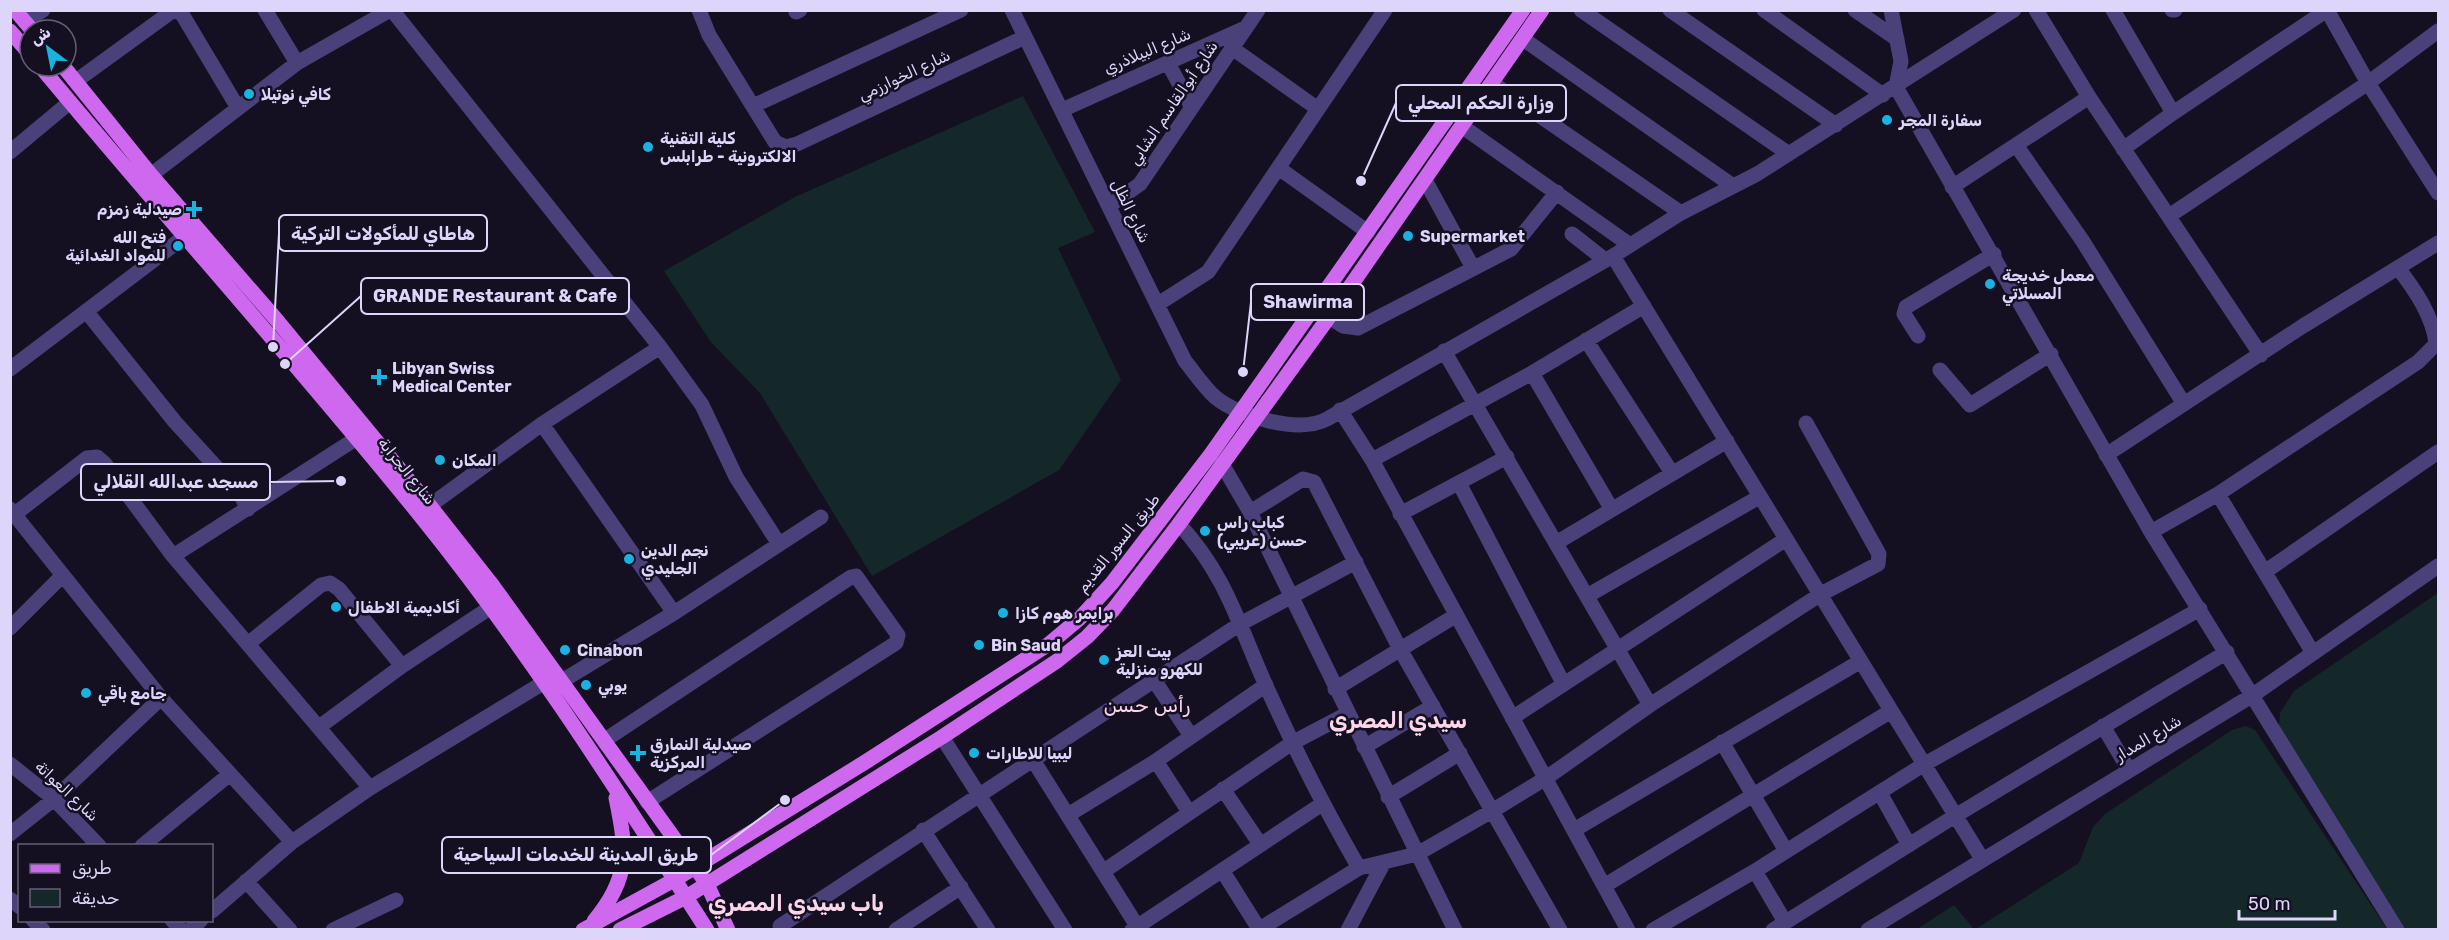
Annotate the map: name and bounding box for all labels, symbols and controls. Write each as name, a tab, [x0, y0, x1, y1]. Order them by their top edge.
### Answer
north arrow	[18, 18, 78, 78]
text: ش	[27, 22, 54, 49]
street label: شارع البيلاذري	[1101, 24, 1194, 80]
street label: شارع أبوالقاسم الشابي	[1124, 37, 1224, 170]
street label: شارع الخوارزمي	[855, 45, 954, 107]
place label: كافي نوتيلا	[261, 85, 331, 107]
callout: وزارة الحكم المحلي	[1396, 85, 1566, 121]
marker: كافي نوتيلا	[242, 87, 256, 101]
text: وزارة الحكم المحلي	[1408, 92, 1554, 117]
place label: سفارة المجر	[1898, 111, 1982, 130]
marker: سفارة المجر	[1880, 113, 1894, 127]
place label: كلية التقنية الالكترونية - طرابلس	[660, 129, 796, 166]
marker: كلية التقنية الالكترونية - طرابلس	[641, 140, 655, 154]
street label: شارع الظل	[1106, 176, 1155, 247]
place label: صيدلية زمزم	[97, 200, 182, 220]
marker: صيدلية زمزم	[187, 202, 201, 216]
callout: هاطاي للمأكولات التركية	[279, 215, 487, 251]
text: هاطاي للمأكولات التركية	[291, 223, 475, 247]
place label: Supermarket	[1420, 227, 1526, 246]
place label: فتح الله للمواد الغدائية	[65, 228, 166, 265]
marker: Supermarket	[1401, 229, 1415, 243]
marker: فتح الله للمواد الغدائية	[171, 239, 185, 253]
place label: معمل خديجة المسلاتي	[2002, 266, 2095, 306]
marker: معمل خديجة المسلاتي	[1983, 277, 1997, 291]
callout: GRANDE Restaurant & Cafe	[361, 278, 629, 314]
callout: Shawirma	[1251, 284, 1364, 320]
text: GRANDE Restaurant & Cafe	[373, 285, 617, 307]
text: Shawirma	[1263, 291, 1353, 313]
place label: Libyan Swiss Medical Center	[392, 359, 512, 396]
marker: Libyan Swiss Medical Center	[370, 368, 388, 386]
street label: شارع الجرابة	[373, 434, 440, 510]
place label: المكان	[452, 451, 497, 470]
marker: المكان	[433, 453, 447, 467]
callout: مسجد عبدالله القلالي	[81, 464, 270, 500]
text: مسجد عبدالله القلالي	[93, 471, 259, 496]
street label: طريق السور القديم	[1072, 490, 1164, 597]
place label: كباب راس حسن (عريبي)	[1217, 513, 1307, 553]
marker: كباب راس حسن (عريبي)	[1198, 524, 1212, 538]
place label: نجم الدين الجليدي	[641, 541, 709, 580]
marker: نجم الدين الجليدي	[622, 552, 636, 566]
place label: أكاديمية الاطفال	[348, 598, 460, 617]
marker: أكاديمية الاطفال	[329, 600, 343, 614]
place label: برايمر هوم كازا	[1015, 604, 1114, 624]
marker: برايمر هوم كازا	[996, 606, 1010, 620]
place label: Bin Saud	[991, 636, 1061, 655]
marker: Bin Saud	[972, 638, 986, 652]
place label: Cinabon	[577, 641, 643, 660]
place label: بيت العز للكهرو منزلية	[1115, 642, 1203, 679]
marker: Cinabon	[558, 643, 572, 657]
marker: بيت العز للكهرو منزلية	[1097, 653, 1111, 667]
place label: يوبي	[598, 676, 627, 698]
marker: يوبي	[579, 678, 593, 692]
place label: جامع باقي	[98, 684, 167, 706]
marker: جامع باقي	[79, 686, 93, 700]
district label: رأس حسن	[1104, 693, 1190, 717]
district label: سيدي المصري	[1329, 707, 1467, 736]
street label: شارع المدار	[2111, 711, 2186, 767]
place label: صيدلية النمارق المركزية	[650, 735, 752, 772]
place label: ليبيا للاطارات	[986, 744, 1073, 763]
marker: صيدلية النمارق المركزية	[631, 746, 645, 760]
marker: ليبيا للاطارات	[967, 746, 981, 760]
street label: شارع العواتة	[30, 757, 103, 827]
callout: طريق المدينة للخدمات السياحية	[442, 837, 711, 873]
legend	[18, 844, 213, 922]
text: طريق المدينة للخدمات السياحية	[454, 844, 698, 866]
text: طريق	[72, 857, 112, 879]
scale bar	[2239, 883, 2335, 921]
text: حديقة	[72, 887, 119, 909]
district label: باب سيدي المصري	[708, 890, 884, 919]
text: 50 m	[2248, 893, 2291, 915]

